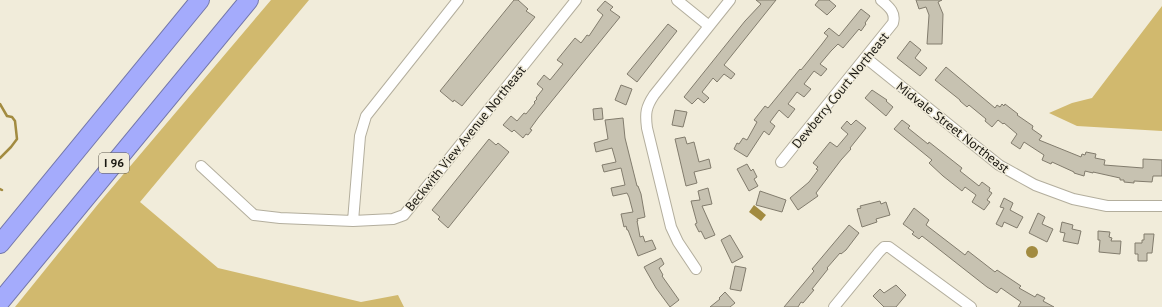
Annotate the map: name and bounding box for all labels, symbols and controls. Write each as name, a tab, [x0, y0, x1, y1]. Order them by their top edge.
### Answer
street label: Dewberry Court Northeast	[788, 28, 893, 152]
street label: Beckwith View Avenue Northeast	[401, 62, 530, 215]
street label: Midvale Street Northeast	[893, 78, 1013, 177]
road number: I 96	[99, 153, 129, 173]

